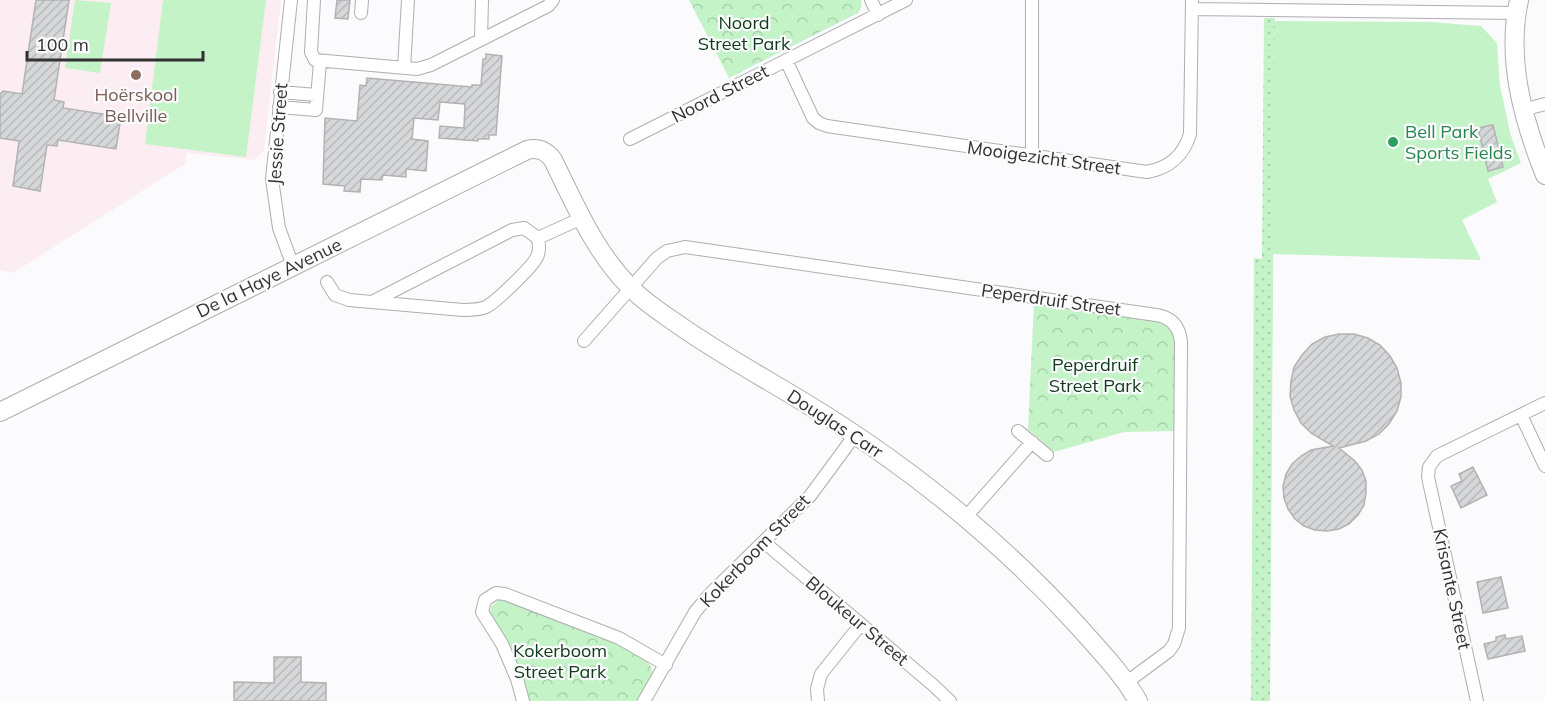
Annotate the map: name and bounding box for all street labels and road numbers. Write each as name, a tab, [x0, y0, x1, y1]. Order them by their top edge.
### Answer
street label: Noord Street	[667, 59, 772, 128]
street label: Jessie Street	[262, 82, 293, 186]
street label: Mooigezicht Street	[966, 135, 1122, 180]
street label: De la Haye Avenue	[192, 232, 345, 323]
street label: Peperdruif Street	[980, 278, 1122, 321]
street label: Douglas Carr	[783, 384, 888, 463]
street label: Kokerboom Street	[695, 489, 814, 612]
street label: Krisante Street	[1428, 526, 1477, 651]
street label: Bloukeur Street	[801, 571, 914, 670]

